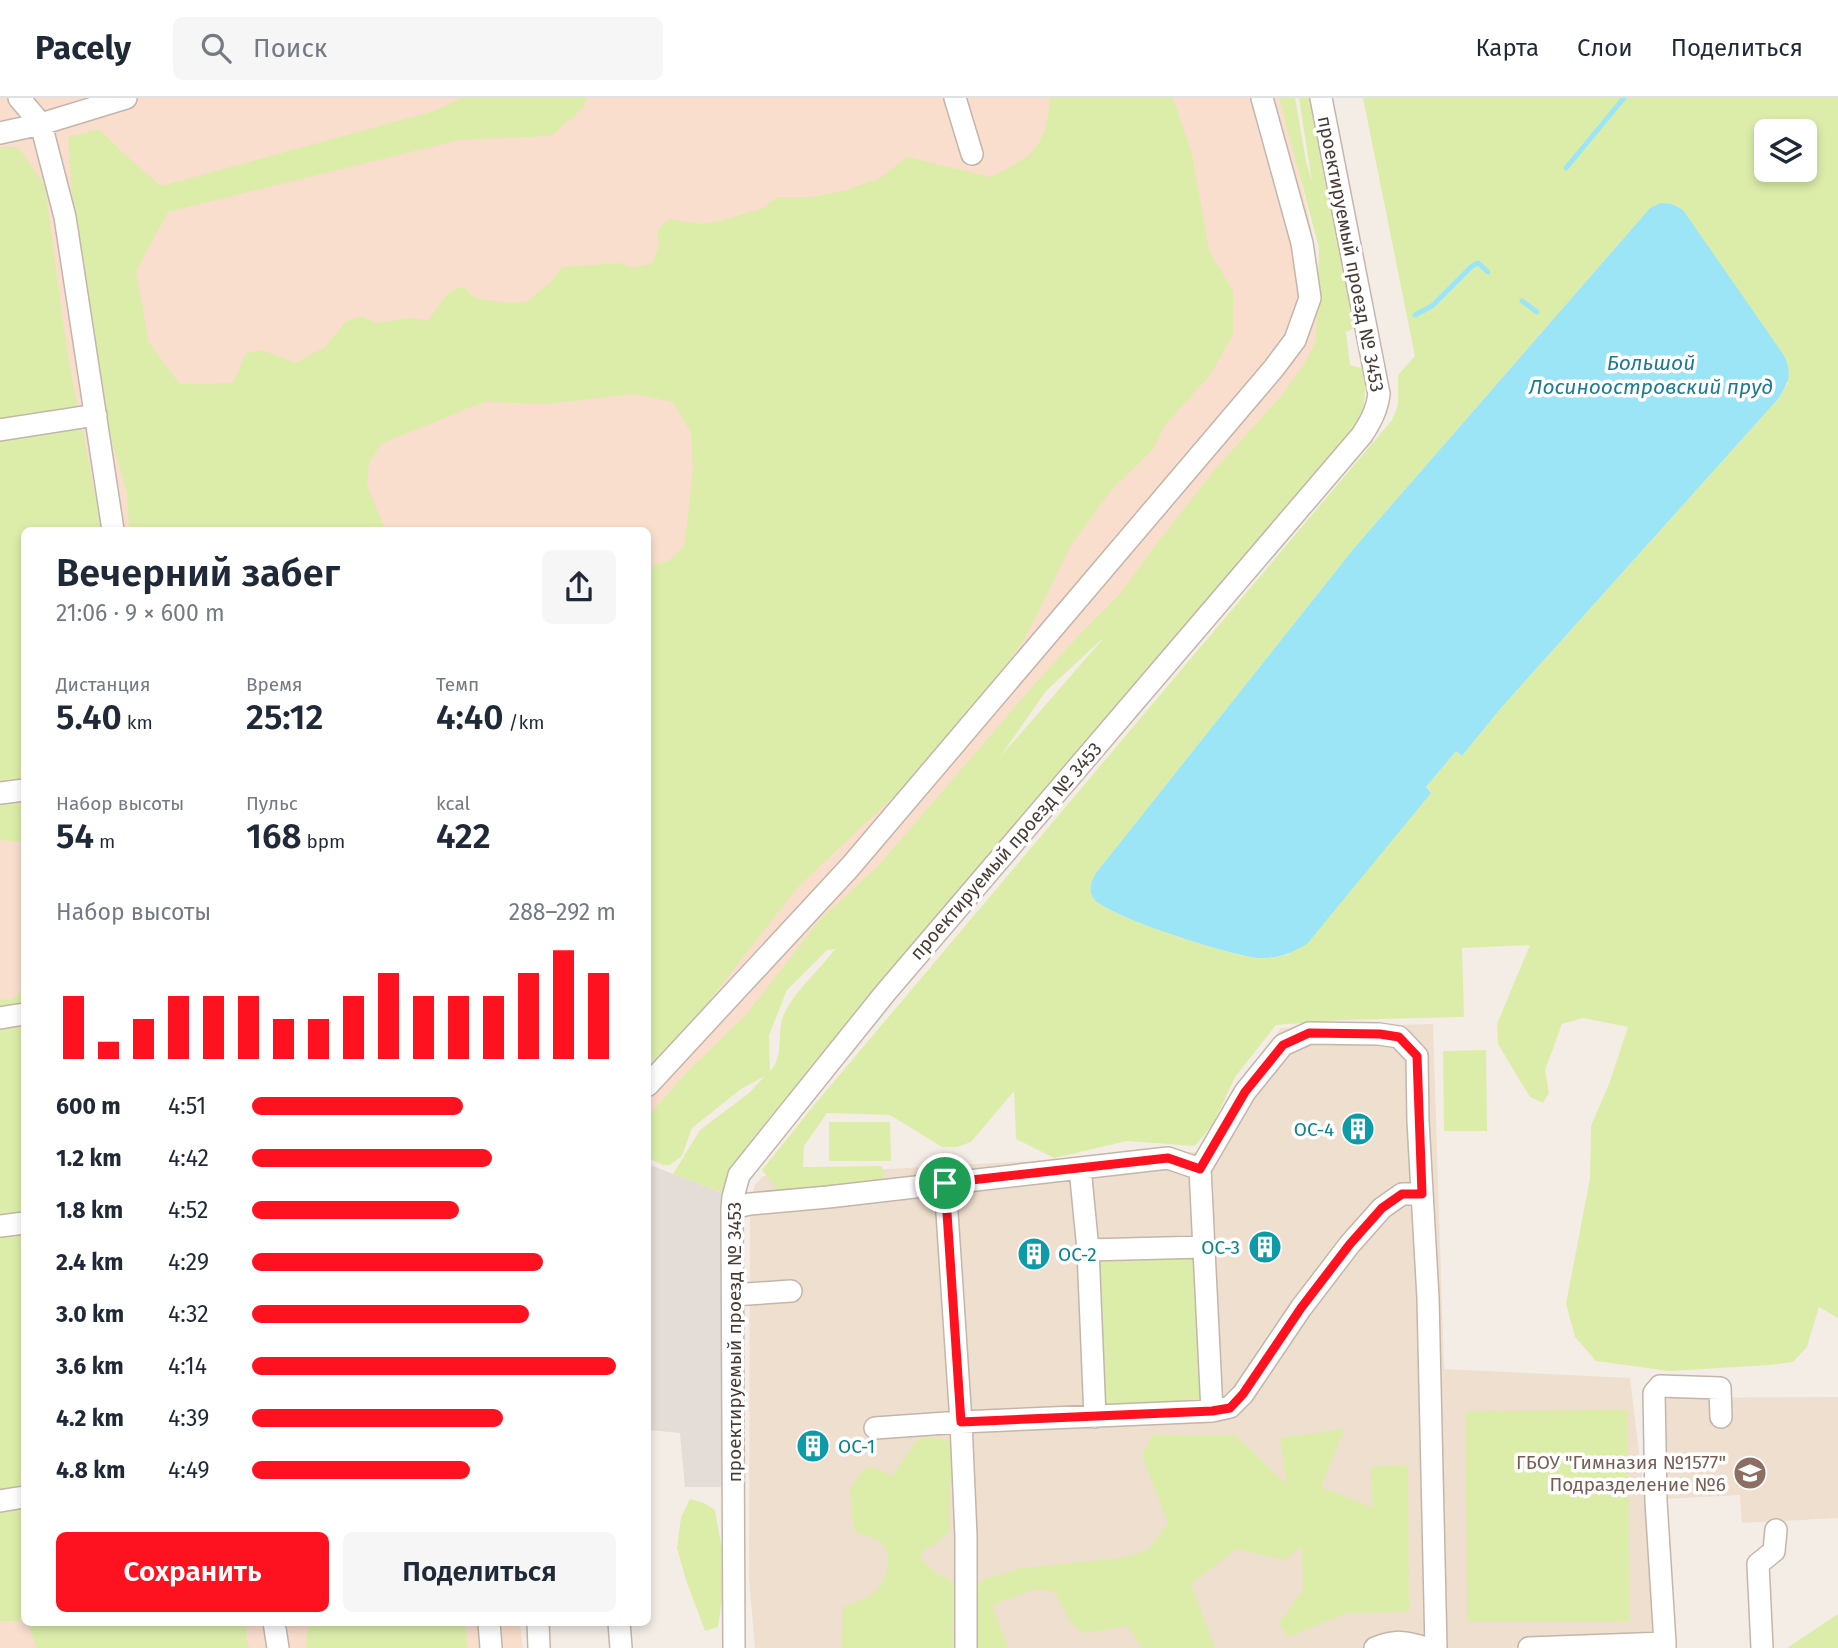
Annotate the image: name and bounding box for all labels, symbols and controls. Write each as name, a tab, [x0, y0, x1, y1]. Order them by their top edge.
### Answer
search box	[173, 17, 663, 80]
text: Pacely	[35, 28, 131, 68]
icon: search	[197, 29, 235, 67]
text: Поиск	[253, 33, 327, 64]
text: Карта	[1475, 34, 1539, 62]
text: Слои	[1577, 34, 1633, 62]
text: Поделиться	[1671, 34, 1803, 62]
street label: проектируемый проезд № 3453	[1313, 114, 1389, 394]
map controls	[1754, 119, 1817, 182]
button: layers	[1754, 119, 1817, 182]
water label: Большой Лосиноостровский пруд	[1528, 350, 1773, 400]
text: Вечерний забег	[56, 550, 340, 596]
button: share	[542, 550, 616, 624]
text: 21:06 · 9 × 600 m	[56, 599, 225, 627]
text: Дистанция	[56, 673, 151, 696]
text: Время	[246, 673, 302, 696]
text: Темп	[436, 673, 479, 696]
text: 5.40	[56, 696, 122, 738]
text: 25:12	[246, 696, 323, 738]
text: 4:40	[436, 696, 503, 738]
text: km	[122, 711, 153, 734]
text: /km	[503, 711, 544, 734]
street label: проектируемый проезд № 3453	[905, 738, 1107, 964]
text: Набор высоты	[56, 792, 184, 815]
text: Пульс	[246, 792, 298, 815]
text: kcal	[436, 792, 470, 815]
text: 54	[56, 815, 94, 857]
text: 168	[246, 815, 302, 857]
text: 422	[436, 815, 491, 857]
text: m	[94, 830, 115, 853]
text: bpm	[302, 830, 345, 853]
text: Набор высоты	[56, 898, 211, 926]
text: 288–292 m	[509, 898, 616, 926]
text: 600 m	[56, 1092, 121, 1120]
text: 4:51	[168, 1092, 206, 1120]
building icon: ОС-4	[1339, 1110, 1377, 1148]
place label: ОС-4	[1294, 1118, 1334, 1141]
text: 1.2 km	[56, 1144, 122, 1172]
text: 4:42	[168, 1144, 209, 1172]
pin	[915, 1153, 975, 1213]
icon: arrive	[926, 1164, 964, 1202]
text: 1.8 km	[56, 1196, 123, 1224]
text: 4:52	[168, 1196, 208, 1224]
street label: проектируемый проезд № 3453	[723, 1202, 746, 1482]
building icon: ОС-3	[1246, 1228, 1284, 1266]
building icon: ОС-2	[1015, 1235, 1053, 1273]
place label: ОС-3	[1201, 1236, 1240, 1259]
place label: ОС-2	[1058, 1243, 1097, 1266]
text: 2.4 km	[56, 1248, 123, 1276]
text: 4:29	[168, 1248, 209, 1276]
text: 3.0 km	[56, 1300, 124, 1328]
text: 4:32	[168, 1300, 209, 1328]
text: 3.6 km	[56, 1352, 124, 1380]
text: 4:14	[168, 1352, 207, 1380]
text: 4.2 km	[56, 1404, 124, 1432]
text: 4:39	[168, 1404, 209, 1432]
building icon: ОС-1	[794, 1427, 832, 1465]
place label: ОС-1	[838, 1435, 875, 1458]
place label: ГБОУ "Гимназия №1577" Подразделение №6	[1516, 1451, 1726, 1496]
school or university icon: ГБОУ "Гимназия №1577" Подразделение №6	[1731, 1454, 1769, 1492]
text: 4.8 km	[56, 1456, 125, 1484]
text: 4:49	[168, 1456, 210, 1484]
button: Сохранить	[56, 1532, 329, 1612]
button: Поделиться	[343, 1532, 616, 1612]

